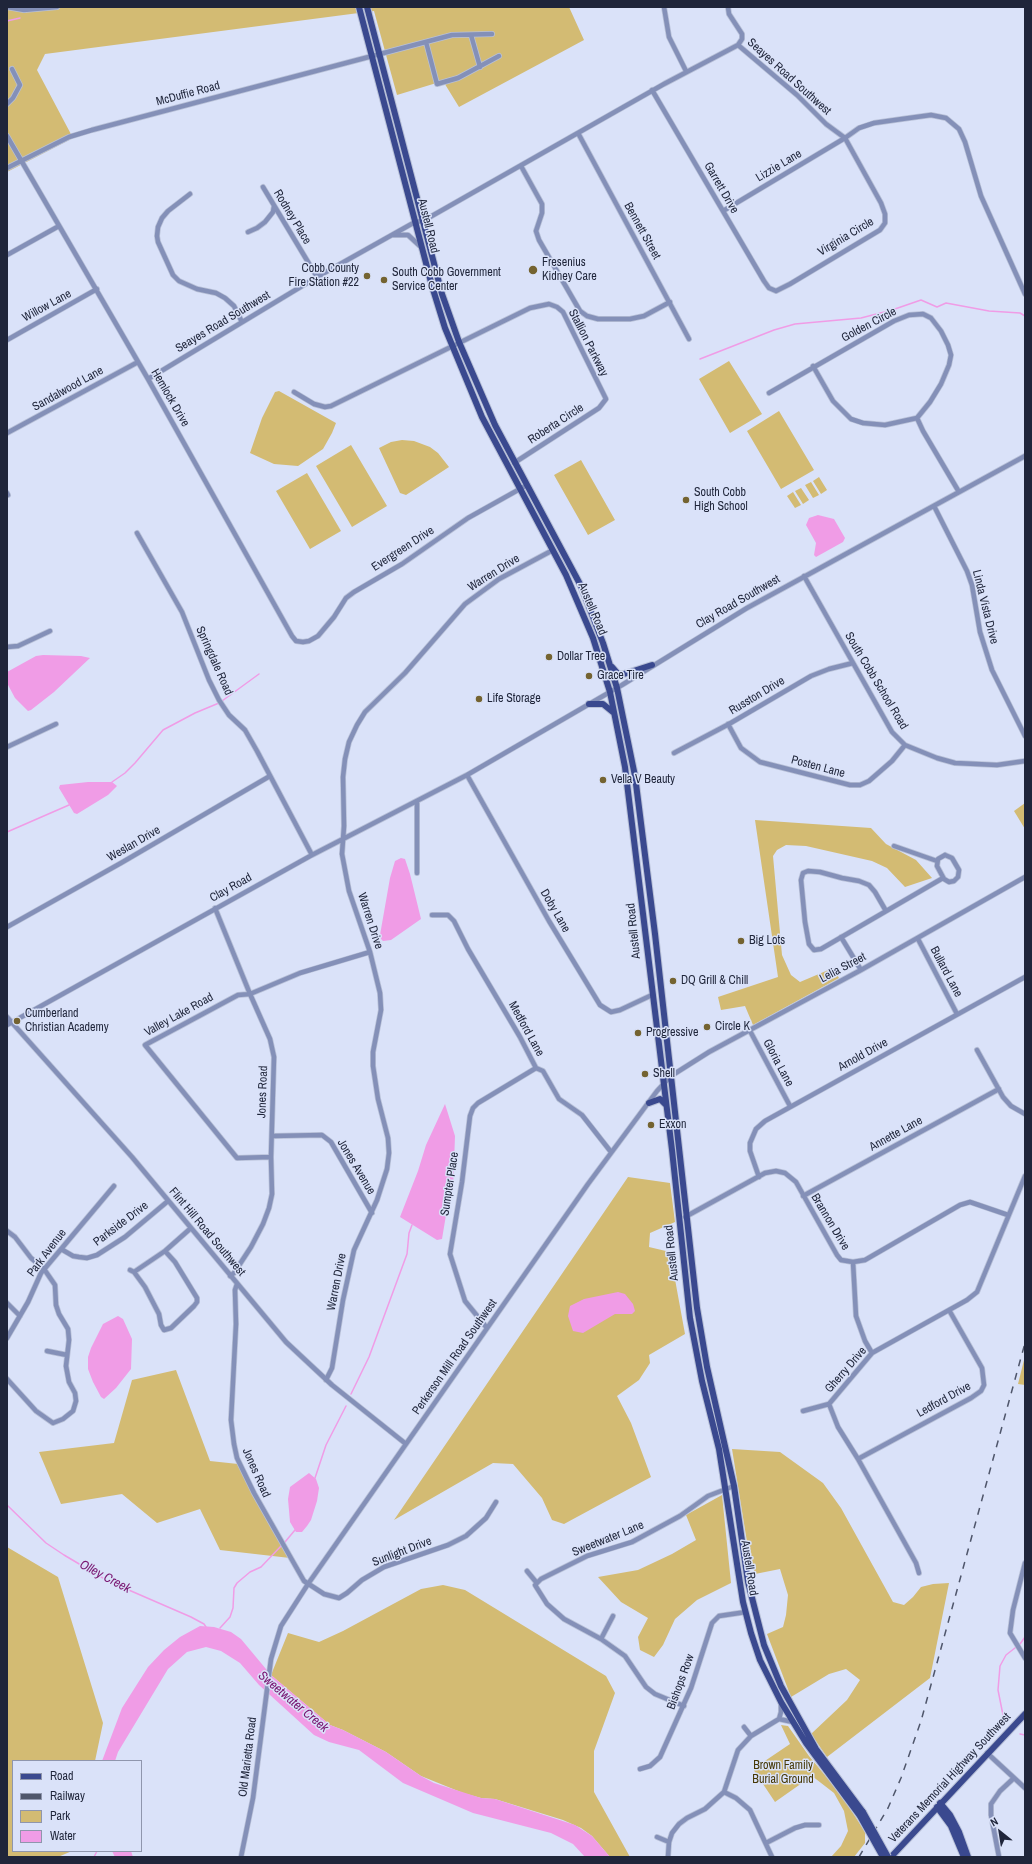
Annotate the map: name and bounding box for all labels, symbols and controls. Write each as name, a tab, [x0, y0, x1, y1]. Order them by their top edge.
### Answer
street label: Seayes Road Southwest	[744, 36, 834, 118]
street label: McDuffie Road	[155, 79, 221, 109]
street label: Lizzie Lane	[753, 147, 805, 185]
street label: Garrett Drive	[701, 160, 741, 216]
street label: Rodney Place	[270, 187, 314, 247]
street label: Austell Road	[414, 197, 442, 255]
street label: Bennett Street	[620, 200, 664, 262]
street label: Virginia Circle	[815, 215, 877, 259]
place label: Fresenius Kidney Care	[542, 256, 597, 284]
place label: Cobb County Fire Station #22	[288, 262, 359, 290]
marker: Fresenius Kidney Care	[527, 264, 539, 276]
place label: South Cobb Government Service Center	[392, 266, 501, 294]
marker: Cobb County Fire Station #22	[362, 271, 372, 281]
marker: South Cobb Government Service Center	[379, 275, 389, 285]
street label: Willow Lane	[20, 287, 74, 325]
street label: Seayes Road Southwest	[173, 288, 273, 356]
street label: Golden Circle	[839, 305, 899, 345]
street label: Stallion Parkway	[565, 307, 611, 379]
street label: Sandalwood Lane	[30, 364, 106, 414]
street label: Hemlock Drive	[148, 366, 192, 430]
street label: Roberta Circle	[525, 401, 587, 447]
place label: South Cobb High School	[694, 486, 748, 514]
marker: South Cobb High School	[681, 495, 691, 505]
street label: Evergreen Drive	[369, 523, 437, 575]
street label: Warren Drive	[466, 551, 522, 595]
street label: Linda Vista Drive	[969, 568, 1001, 646]
street label: Clay Road Southwest	[693, 572, 783, 632]
street label: Austell Road	[574, 581, 610, 637]
street label: Springdale Road	[192, 624, 236, 698]
street label: South Cobb School Road	[841, 630, 911, 732]
place label: Dollar Tree	[557, 650, 605, 664]
marker: Dollar Tree	[544, 652, 554, 662]
place label: Grace Tire	[597, 669, 644, 683]
marker: Grace Tire	[584, 671, 594, 681]
street label: Russton Drive	[727, 674, 787, 718]
place label: Life Storage	[487, 692, 541, 706]
marker: Life Storage	[474, 694, 484, 704]
street label: Posten Lane	[789, 753, 847, 781]
place label: Vella V Beauty	[611, 773, 675, 787]
marker: Vella V Beauty	[598, 775, 608, 785]
street label: Weslan Drive	[105, 823, 163, 865]
street label: Clay Road	[207, 871, 255, 905]
street label: Doby Lane	[537, 887, 573, 935]
street label: Warren Drive	[354, 891, 386, 951]
street label: Austell Road	[624, 903, 644, 959]
place label: Big Lots	[749, 934, 785, 948]
marker: Big Lots	[736, 936, 746, 946]
street label: Bullard Lane	[927, 944, 965, 1000]
street label: Lelia Street	[817, 950, 869, 986]
place label: DQ Grill & Chill	[681, 974, 748, 988]
marker: DQ Grill & Chill	[668, 976, 678, 986]
street label: Valley Lake Road	[142, 990, 216, 1040]
street label: Medford Lane	[505, 999, 547, 1059]
place label: Cumberland Christian Academy	[25, 1007, 109, 1035]
marker: Cumberland Christian Academy	[12, 1016, 22, 1026]
place label: Circle K	[715, 1020, 750, 1034]
marker: Circle K	[702, 1022, 712, 1032]
place label: Progressive	[646, 1026, 698, 1040]
marker: Progressive	[633, 1028, 643, 1038]
street label: Arnold Drive	[836, 1035, 890, 1075]
street label: Gloria Lane	[760, 1037, 796, 1089]
street label: Jones Road	[255, 1066, 271, 1118]
place label: Shell	[653, 1067, 675, 1081]
marker: Shell	[640, 1069, 650, 1079]
street label: Annette Lane	[867, 1114, 925, 1154]
place label: Exxon	[659, 1118, 686, 1132]
marker: Exxon	[646, 1120, 656, 1130]
street label: Jones Avenue	[334, 1137, 378, 1197]
street label: Sumpter Place	[438, 1151, 462, 1217]
street label: Flint Hill Road Southwest	[166, 1185, 248, 1279]
street label: Brannon Drive	[807, 1191, 853, 1253]
street label: Parkside Drive	[91, 1199, 151, 1249]
street label: Austell Road	[662, 1225, 682, 1281]
street label: Park Avenue	[24, 1226, 70, 1280]
street label: Warren Drive	[324, 1252, 350, 1312]
street label: Perkerson Mill Road Southwest	[410, 1296, 500, 1418]
street label: Gherry Drive	[822, 1344, 870, 1396]
street label: Ledford Drive	[914, 1379, 974, 1421]
street label: Jones Road	[239, 1446, 273, 1500]
street label: Sweetwater Lane	[570, 1518, 646, 1560]
street label: Sunlight Drive	[370, 1534, 434, 1570]
street label: Austell Road	[738, 1539, 760, 1597]
water label: Olley Creek	[77, 1557, 133, 1597]
street label: Bishops Row	[664, 1652, 698, 1712]
water label: Sweetwater Creek	[255, 1668, 331, 1736]
street label: Veterans Memorial Highway Southwest	[886, 1710, 1014, 1846]
street label: Old Marietta Road	[236, 1716, 260, 1798]
park label: Brown Family Burial Ground	[752, 1759, 814, 1787]
legend	[12, 1760, 142, 1852]
text: Road	[50, 1768, 74, 1784]
text: Railway	[50, 1788, 85, 1804]
text: Park	[50, 1808, 70, 1824]
north arrow	[980, 1812, 1020, 1852]
text: N	[988, 1814, 1000, 1829]
text: Water	[50, 1828, 76, 1844]

